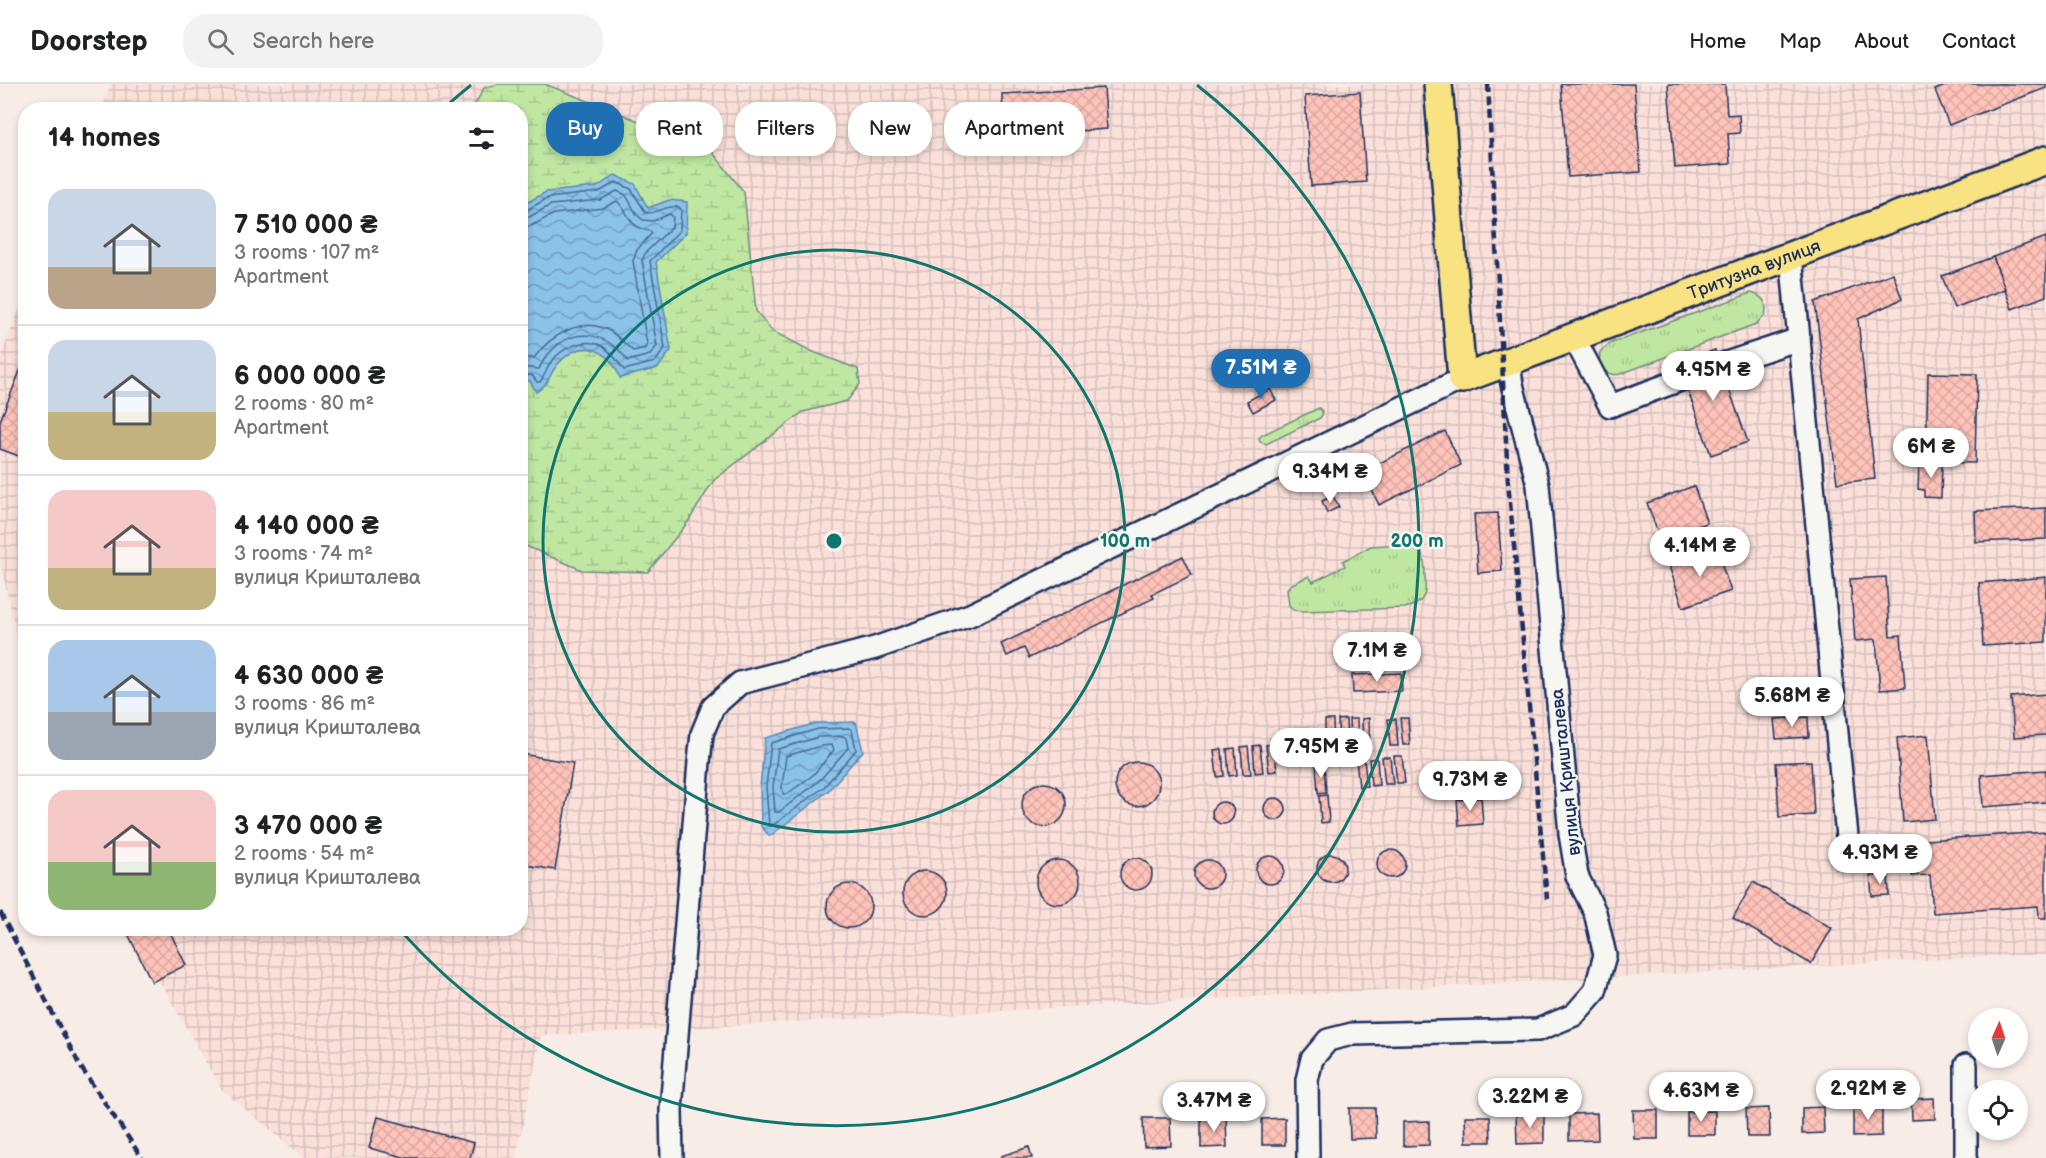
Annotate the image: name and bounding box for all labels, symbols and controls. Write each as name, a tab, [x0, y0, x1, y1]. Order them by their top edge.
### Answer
search box	[183, 14, 603, 68]
text: Doorstep	[30, 25, 147, 58]
icon: search	[204, 25, 237, 58]
text: Search here	[252, 28, 374, 55]
text: Home	[1689, 29, 1746, 54]
text: Map	[1779, 29, 1821, 54]
text: About	[1854, 29, 1909, 54]
text: Contact	[1942, 29, 2016, 54]
chip: Buy	[546, 102, 624, 156]
chip: Rent	[636, 102, 723, 156]
chip: Filters	[735, 102, 836, 156]
chip: New	[848, 102, 932, 156]
chip: Apartment	[944, 102, 1085, 156]
icon: filters	[465, 122, 498, 155]
text: 14 homes	[48, 123, 160, 154]
text: 7 510 000 ₴	[234, 210, 378, 241]
icon: home	[96, 213, 168, 285]
street label: Тритузна вулиця	[1685, 235, 1824, 304]
text: 3 rooms · 107 m²	[234, 241, 379, 265]
text: Apartment	[234, 265, 329, 289]
pin: 7.51M ₴	[1206, 349, 1316, 400]
pin: 4.95M ₴	[1658, 351, 1768, 402]
text: 7.51M ₴	[1225, 356, 1297, 380]
text: 4.95M ₴	[1675, 358, 1751, 382]
text: 6 000 000 ₴	[234, 361, 385, 392]
icon: home	[96, 364, 168, 436]
text: 2 rooms · 80 m²	[234, 392, 374, 416]
text: Apartment	[234, 416, 329, 440]
pin: 6M ₴	[1895, 428, 1967, 479]
text: 6M ₴	[1907, 435, 1955, 459]
pin: 9.34M ₴	[1275, 453, 1385, 504]
text: 9.34M ₴	[1292, 460, 1368, 484]
text: 4 140 000 ₴	[234, 511, 379, 542]
icon: home	[96, 514, 168, 586]
pin: 4.14M ₴	[1645, 527, 1755, 578]
centre of rings	[824, 531, 844, 551]
text: 100 m	[1100, 531, 1150, 552]
text: 200 m	[1390, 531, 1444, 552]
text: 4.14M ₴	[1664, 534, 1736, 558]
text: 3 rooms · 74 m²	[234, 542, 373, 566]
text: вулиця Кришталева	[234, 566, 421, 590]
pin: 7.1M ₴	[1328, 632, 1426, 683]
text: 7.1M ₴	[1347, 639, 1407, 663]
text: 4 630 000 ₴	[234, 661, 383, 692]
icon: home	[96, 664, 168, 736]
pin: 5.68M ₴	[1737, 677, 1847, 728]
text: 5.68M ₴	[1754, 684, 1830, 708]
street label: вулиця Кришталева	[1547, 687, 1585, 857]
text: 3 rooms · 86 m²	[234, 692, 375, 716]
text: вулиця Кришталева	[234, 716, 421, 740]
pin: 7.95M ₴	[1266, 728, 1376, 779]
text: 7.95M ₴	[1284, 735, 1358, 759]
pin: 9.73M ₴	[1415, 761, 1525, 812]
text: 9.73M ₴	[1433, 768, 1507, 792]
text: 3 470 000 ₴	[234, 811, 382, 842]
icon: home	[96, 814, 168, 886]
pin: 4.93M ₴	[1825, 834, 1935, 885]
text: 4.93M ₴	[1842, 841, 1918, 865]
text: 2 rooms · 54 m²	[234, 842, 374, 866]
text: вулиця Кришталева	[234, 866, 421, 890]
north arrow	[1968, 1008, 2028, 1068]
map controls	[1968, 1008, 2028, 1140]
pin: 2.92M ₴	[1813, 1070, 1923, 1121]
pin: 4.63M ₴	[1646, 1072, 1756, 1123]
text: 2.92M ₴	[1830, 1077, 1906, 1101]
pin: 3.22M ₴	[1475, 1078, 1585, 1129]
text: 4.63M ₴	[1663, 1079, 1739, 1103]
button: locate	[1968, 1080, 2028, 1140]
pin: 3.47M ₴	[1159, 1082, 1269, 1133]
text: 3.22M ₴	[1492, 1085, 1568, 1109]
text: 3.47M ₴	[1177, 1089, 1251, 1113]

